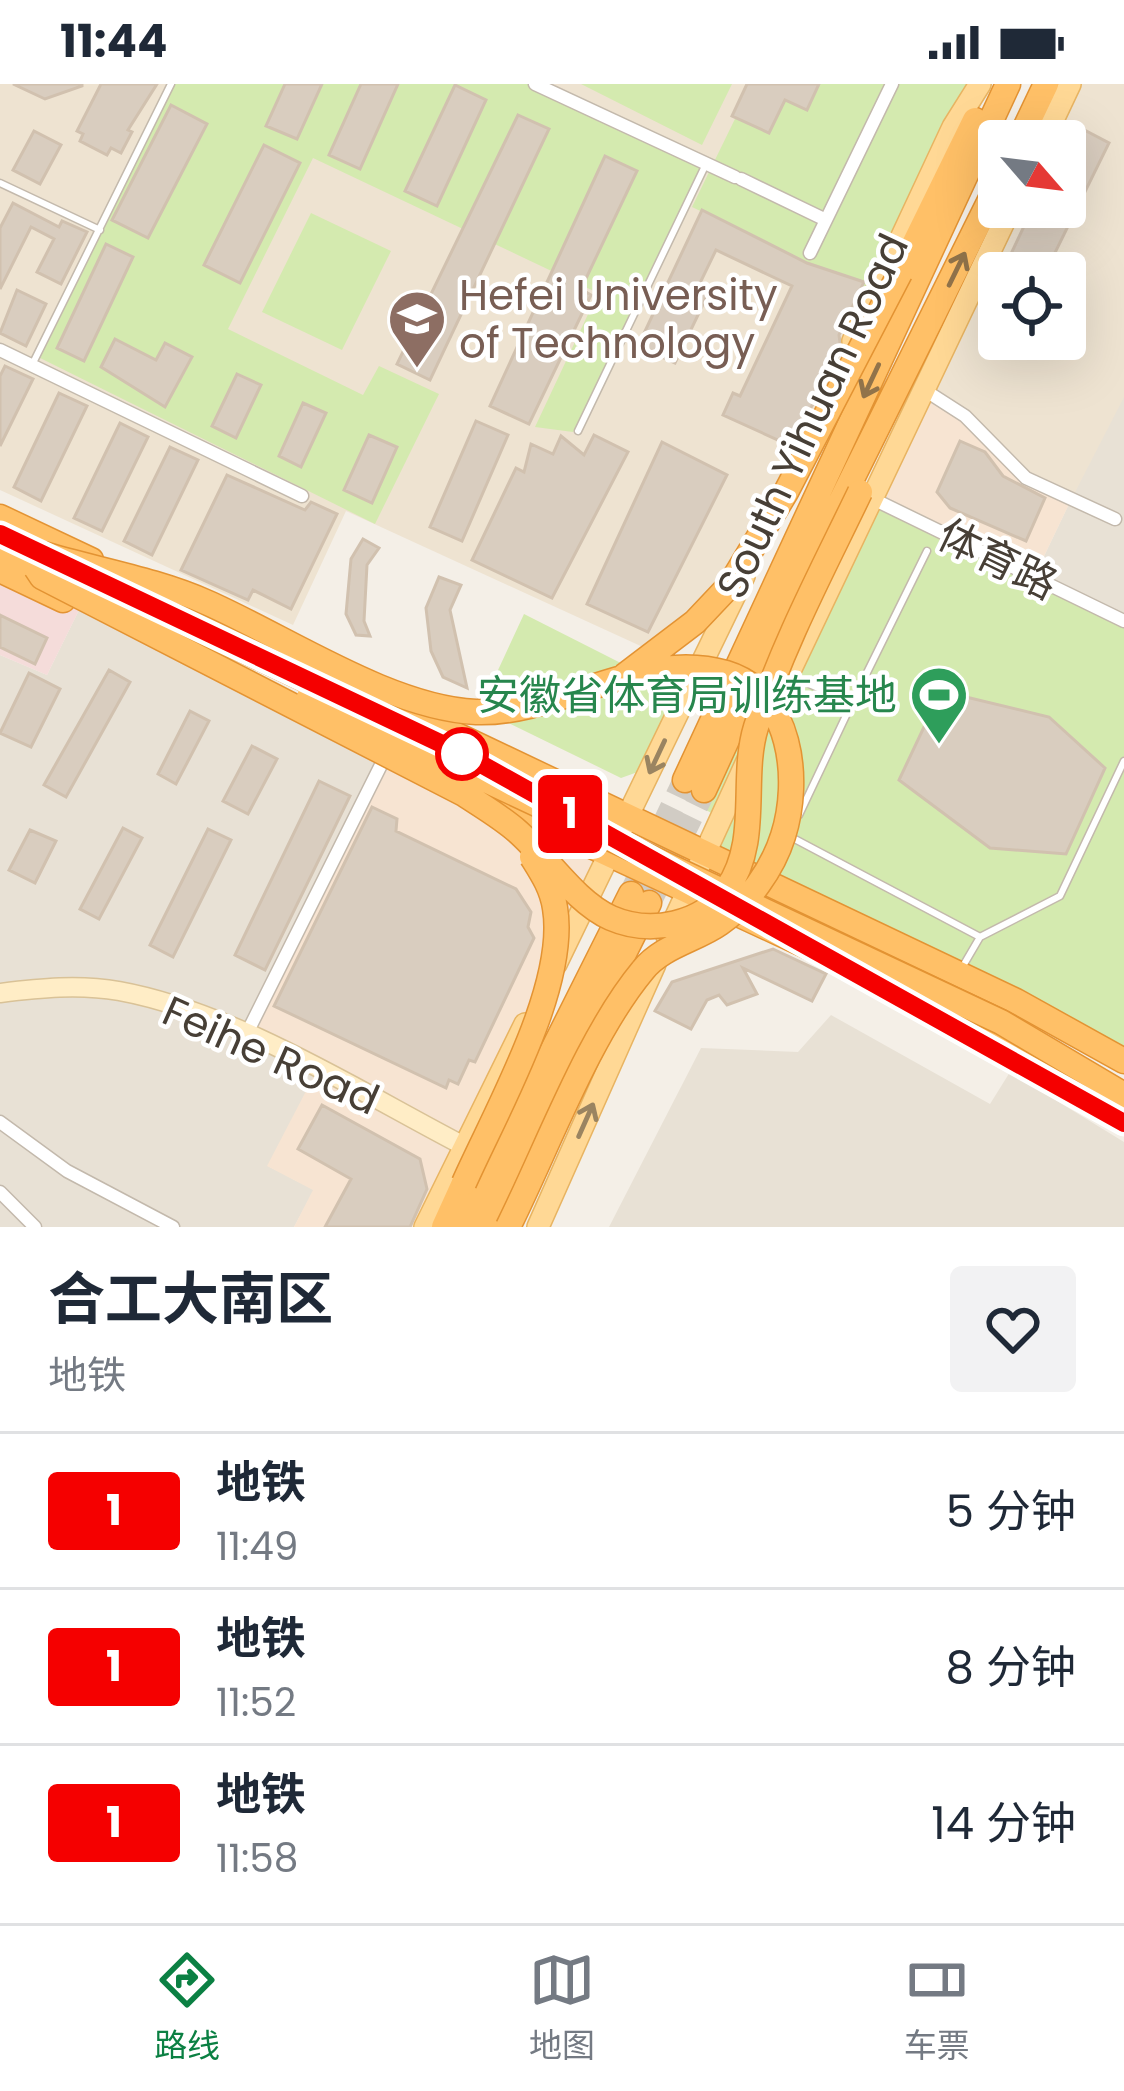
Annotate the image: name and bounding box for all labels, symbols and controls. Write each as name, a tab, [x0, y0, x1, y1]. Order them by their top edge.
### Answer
text: 11:44	[60, 10, 168, 73]
north arrow	[978, 120, 1086, 228]
map controls	[978, 120, 1086, 360]
street label: South Yihuan Road	[702, 224, 923, 608]
one-way arrow	[947, 252, 969, 288]
button: locate	[978, 252, 1086, 360]
place label: Hefei University of Technology	[459, 266, 778, 373]
school or university icon: Hefei University of Technology	[386, 288, 448, 370]
one-way arrow	[859, 362, 881, 398]
street label: 体育路	[928, 505, 1067, 614]
sports icon: 安徽省体育局训练基地	[908, 664, 970, 746]
place label: 安徽省体育局训练基地	[477, 666, 897, 725]
unlabelled marker	[437, 729, 487, 779]
one-way arrow	[645, 738, 667, 774]
line badge: 1	[531, 775, 609, 853]
text: 1	[562, 784, 578, 843]
street label: Feihe Road	[153, 982, 388, 1129]
one-way arrow	[576, 1103, 598, 1139]
text: 合工大南区	[48, 1259, 333, 1339]
button: heart	[950, 1266, 1076, 1392]
text: 地铁	[48, 1348, 126, 1403]
text: 地铁	[216, 1451, 306, 1514]
text: 5 分钟	[946, 1480, 1076, 1543]
text: 1	[106, 1481, 122, 1540]
text: 11:49	[216, 1519, 298, 1574]
text: 地铁	[216, 1607, 306, 1670]
text: 8 分钟	[946, 1636, 1076, 1699]
text: 1	[106, 1637, 122, 1696]
text: 11:52	[216, 1675, 296, 1730]
text: 地铁	[216, 1763, 306, 1826]
text: 14 分钟	[931, 1792, 1076, 1855]
text: 1	[106, 1793, 122, 1852]
text: 11:58	[216, 1831, 298, 1886]
tab: 路线	[154, 1947, 220, 2071]
tab: 地图	[529, 1947, 595, 2071]
tab: 车票	[904, 1947, 970, 2071]

